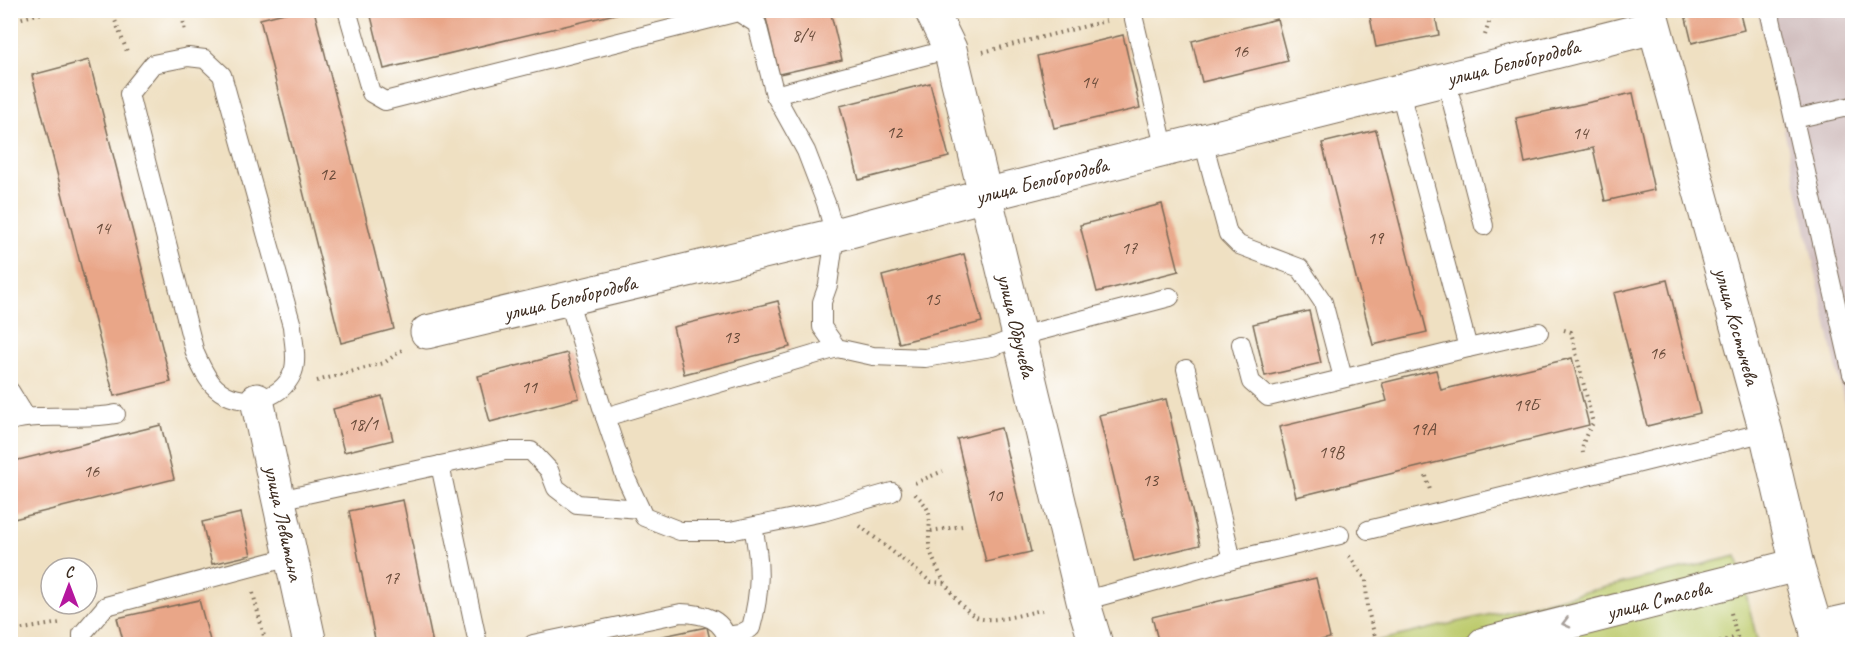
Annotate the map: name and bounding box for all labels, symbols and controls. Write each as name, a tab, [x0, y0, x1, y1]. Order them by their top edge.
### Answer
house number: 8/4	[792, 24, 816, 46]
street label: улица Белобородова	[1442, 33, 1584, 92]
house number: 16	[1232, 40, 1249, 62]
house number: 14	[1081, 71, 1099, 93]
house number: 12	[886, 121, 904, 143]
house number: 14	[1572, 122, 1590, 144]
street label: улица Белобородова	[971, 151, 1113, 211]
house number: 12	[319, 163, 337, 185]
house number: 14	[94, 217, 112, 239]
house number: 19	[1367, 227, 1385, 249]
house number: 17	[1121, 237, 1138, 259]
street label: улица Костычева	[1708, 263, 1766, 389]
street label: улица Белобородова	[499, 269, 641, 327]
street label: улица Обручева	[991, 269, 1042, 383]
house number: 15	[924, 288, 941, 310]
house number: 13	[723, 326, 741, 348]
house number: 16	[1649, 342, 1666, 364]
house number: 11	[521, 376, 538, 398]
house number: 19Б	[1513, 394, 1542, 416]
house number: 18/1	[348, 413, 379, 435]
house number: 19А	[1410, 418, 1437, 440]
house number: 19В	[1318, 441, 1345, 463]
house number: 16	[83, 460, 100, 482]
street label: улица Левитана	[258, 461, 309, 585]
house number: 13	[1142, 469, 1160, 491]
house number: 10	[986, 484, 1004, 506]
north arrow	[39, 556, 99, 616]
text: С	[65, 562, 75, 582]
house number: 17	[383, 567, 400, 589]
street label: улица Стасова	[1602, 574, 1715, 626]
one-way arrow	[1562, 616, 1572, 629]

